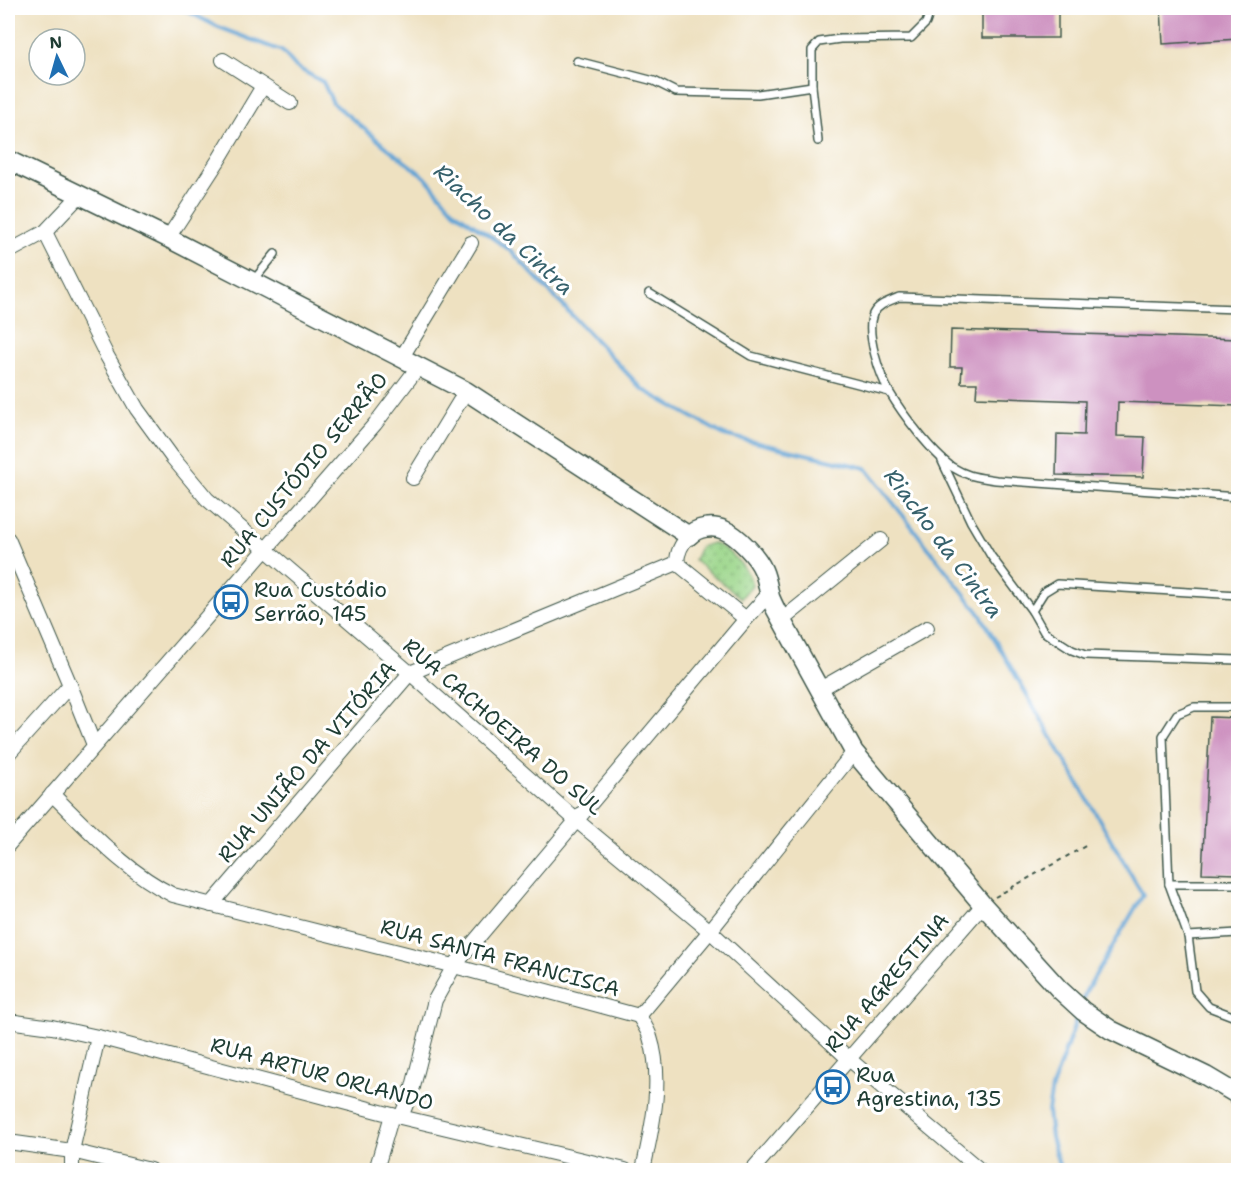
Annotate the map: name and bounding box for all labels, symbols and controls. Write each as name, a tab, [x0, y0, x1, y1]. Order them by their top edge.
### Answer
north arrow	[27, 27, 87, 87]
text: N	[49, 32, 63, 54]
water label: Riacho da Cintra	[428, 157, 580, 302]
street label: RUA CUSTÓDIO SERRÃO	[213, 366, 394, 573]
water label: Riacho da Cintra	[878, 462, 1010, 624]
place label: Rua Custódio Serrão, 145	[254, 576, 387, 628]
bus stop icon: Rua Custódio Serrão, 145	[213, 584, 249, 620]
street label: RUA CACHOEIRA DO SUL	[397, 632, 609, 822]
street label: RUA UNIÃO DA VITÓRIA	[211, 655, 402, 869]
street label: RUA AGRESTINA	[819, 907, 955, 1059]
street label: RUA SANTA FRANCISCA	[377, 913, 623, 1003]
street label: RUA ARTUR ORLANDO	[207, 1031, 437, 1117]
place label: Rua Agrestina, 135	[856, 1061, 1001, 1113]
bus stop icon: Rua Agrestina, 135	[815, 1069, 851, 1105]

